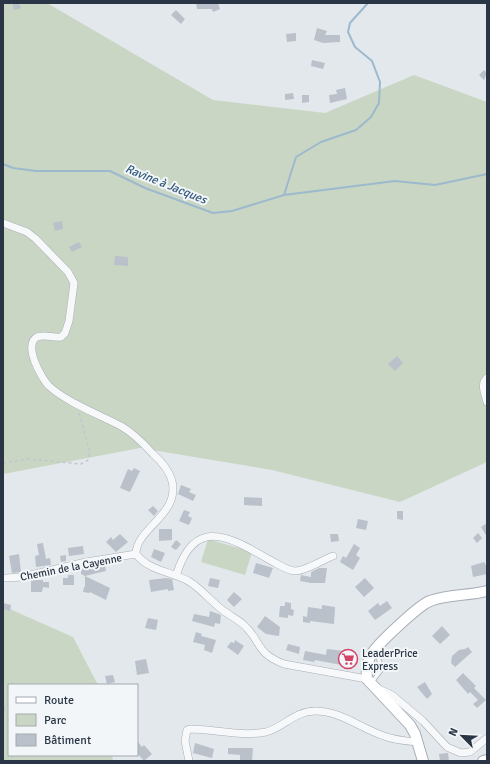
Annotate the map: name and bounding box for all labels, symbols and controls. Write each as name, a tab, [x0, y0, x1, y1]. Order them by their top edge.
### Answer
water label: Ravine à Jacques	[123, 161, 210, 208]
street label: Chemin de la Cayenne	[19, 551, 123, 584]
place label: LeaderPrice Express	[362, 647, 418, 673]
supermarket icon: LeaderPrice Express	[337, 648, 359, 670]
legend	[8, 684, 138, 756]
text: Route	[44, 693, 74, 708]
text: Parc	[44, 713, 67, 728]
north arrow	[442, 716, 482, 756]
text: N	[446, 726, 461, 738]
text: Bâtiment	[44, 733, 91, 748]

